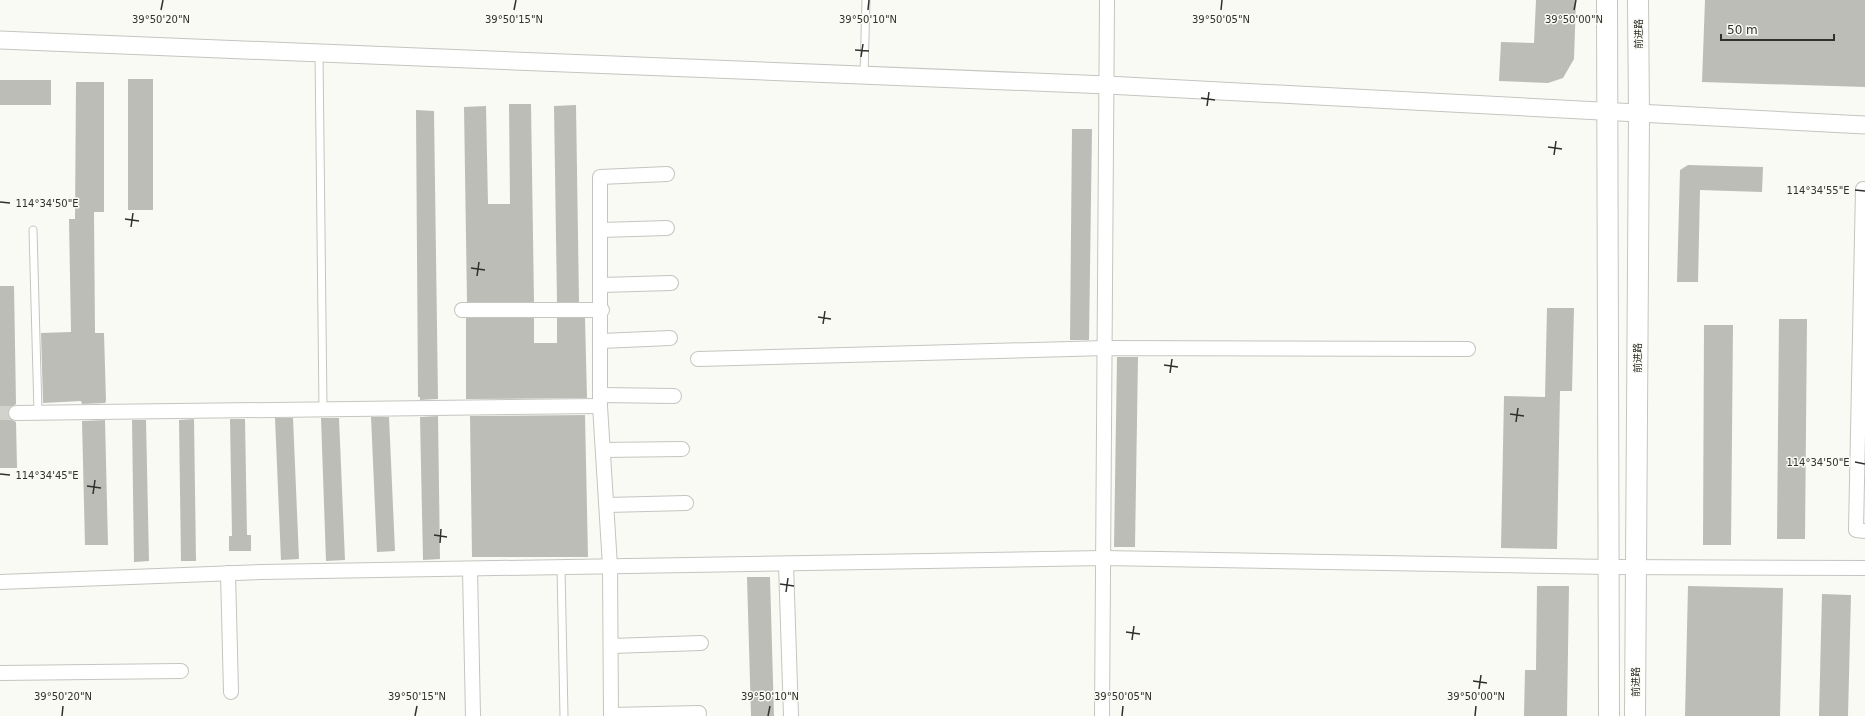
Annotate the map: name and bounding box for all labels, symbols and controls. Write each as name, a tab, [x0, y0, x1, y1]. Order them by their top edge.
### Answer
text: 39°50'20"N	[132, 14, 190, 25]
text: 39°50'15"N	[485, 14, 543, 25]
text: 39°50'10"N	[839, 14, 897, 25]
text: 39°50'05"N	[1192, 14, 1250, 25]
text: 39°50'00"N	[1545, 14, 1603, 25]
scale bar	[1721, 16, 1834, 42]
street label: 前进路	[1633, 19, 1644, 49]
text: 50 m	[1727, 23, 1758, 37]
text: 114°34'55"E	[1786, 185, 1850, 196]
text: 114°34'50"E	[15, 198, 79, 209]
street label: 前进路	[1632, 343, 1643, 373]
text: 114°34'50"E	[1786, 457, 1850, 468]
text: 114°34'45"E	[15, 470, 79, 481]
street label: 前进路	[1630, 667, 1641, 697]
text: 39°50'20"N	[34, 691, 92, 702]
text: 39°50'15"N	[388, 691, 446, 702]
text: 39°50'10"N	[741, 691, 799, 702]
text: 39°50'05"N	[1094, 691, 1152, 702]
text: 39°50'00"N	[1447, 691, 1505, 702]

